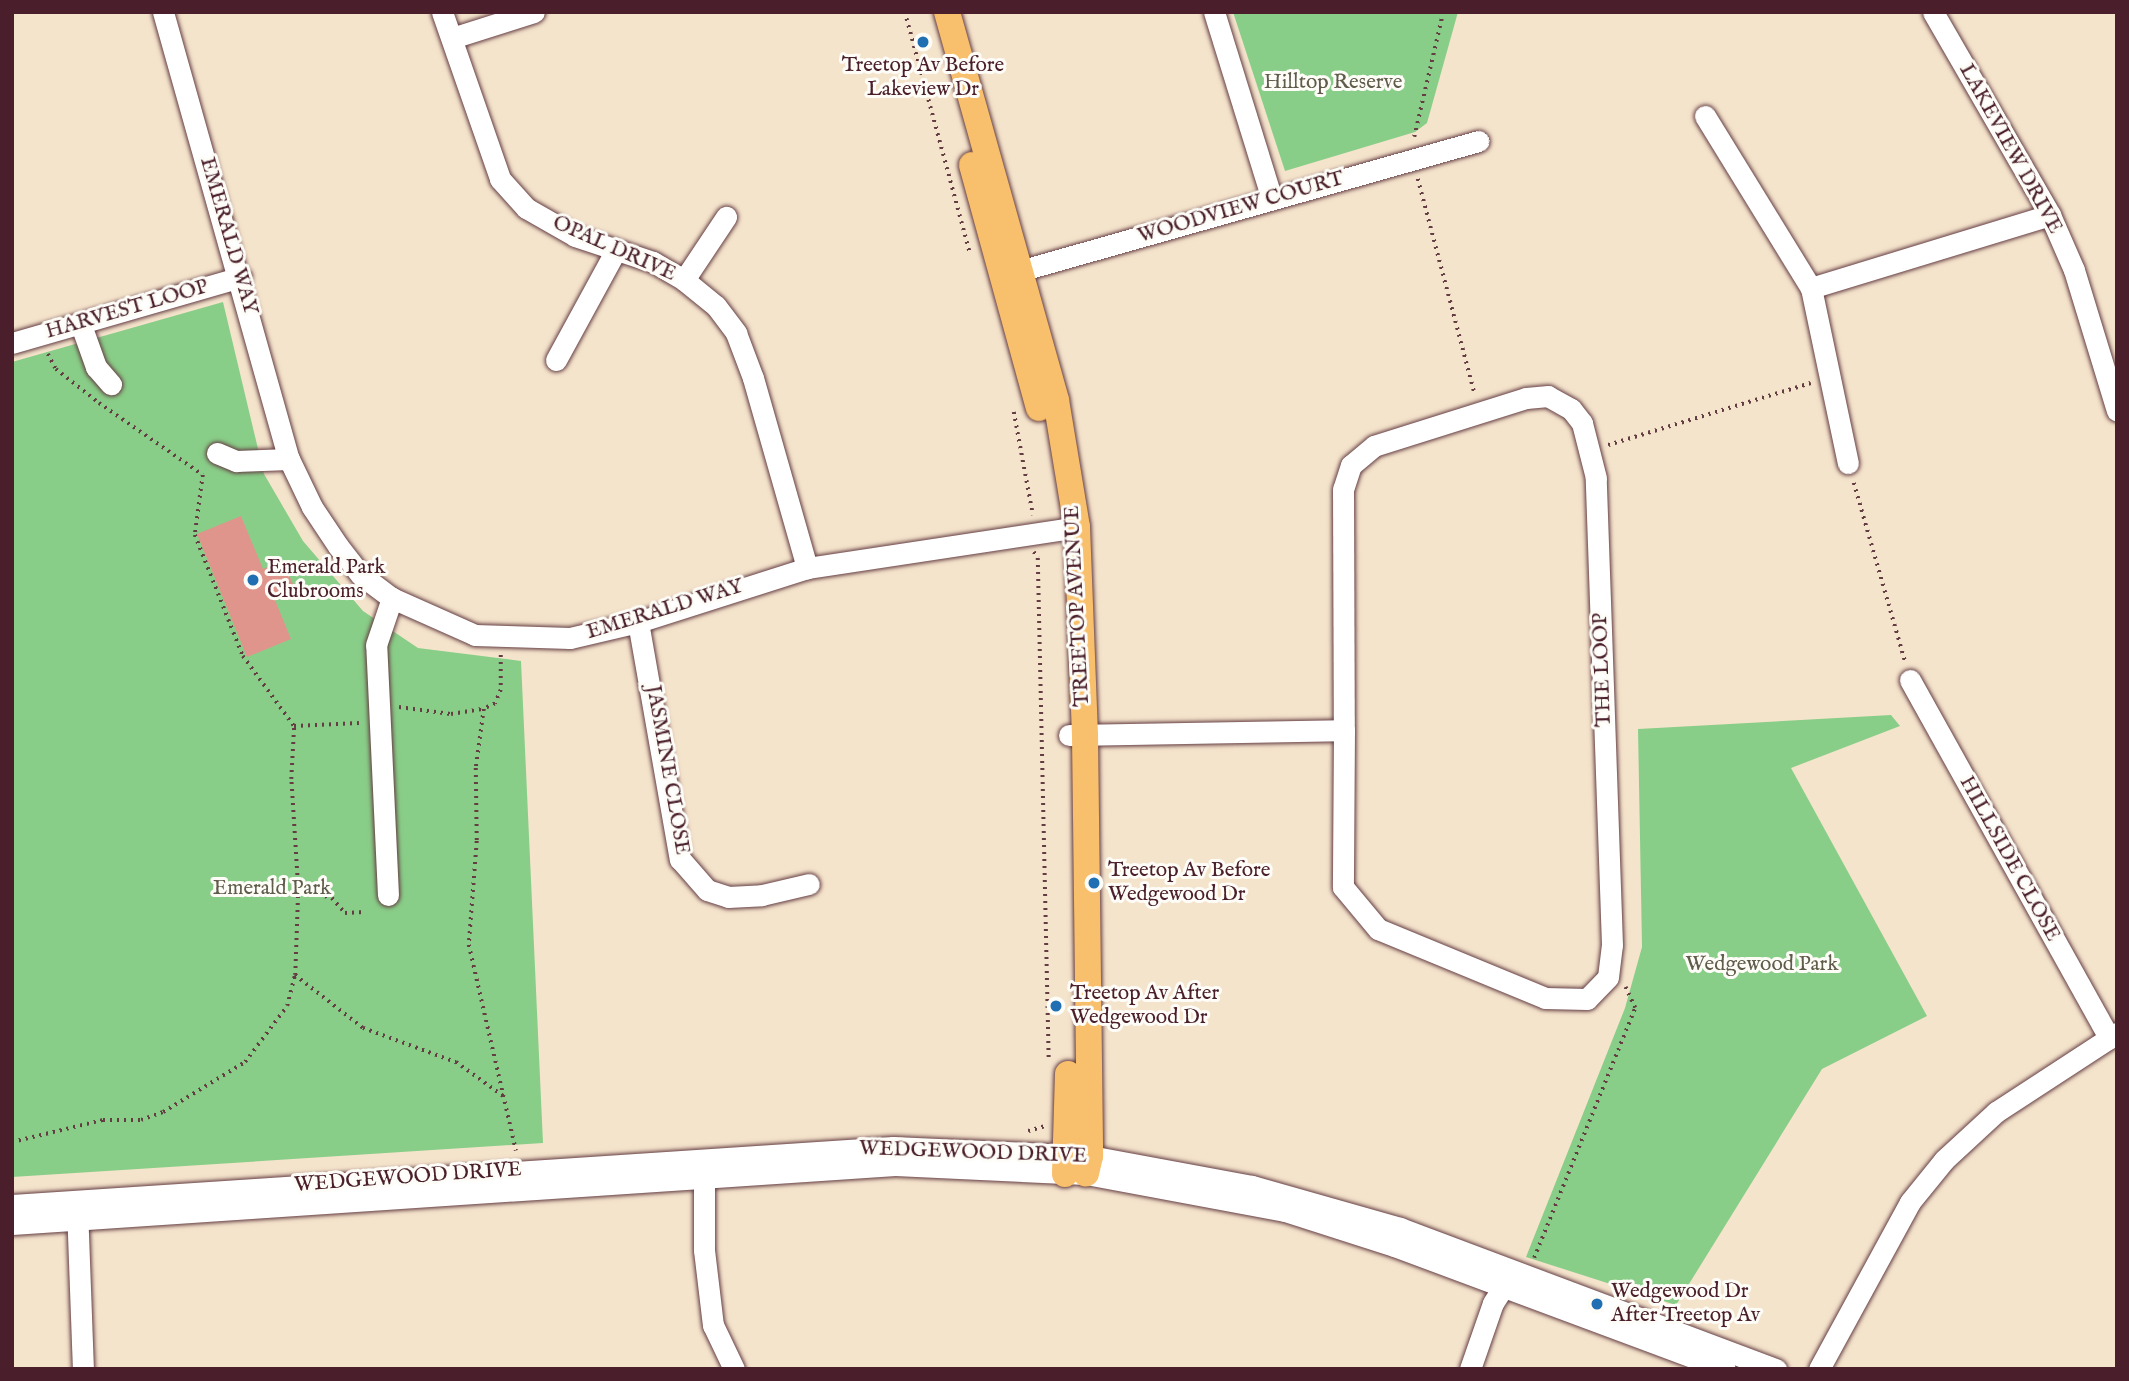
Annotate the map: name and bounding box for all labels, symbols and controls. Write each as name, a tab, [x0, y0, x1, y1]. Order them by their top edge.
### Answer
marker: Treetop Av Before Lakeview Dr	[915, 34, 931, 50]
place label: Treetop Av Before Lakeview Dr	[842, 53, 1004, 103]
street label: LAKEVIEW DRIVE	[1953, 60, 2067, 238]
park label: Hilltop Reserve	[1264, 70, 1402, 96]
street label: EMERALD WAY	[193, 154, 263, 318]
street label: WOODVIEW COURT	[1135, 166, 1347, 250]
street label: OPAL DRIVE	[548, 211, 680, 287]
street label: HARVEST LOOP	[43, 275, 211, 345]
street label: TREETOP AVENUE	[1060, 505, 1096, 707]
place label: Emerald Park Clubrooms	[267, 555, 386, 605]
marker: Emerald Park Clubrooms	[245, 572, 261, 588]
street label: EMERALD WAY	[584, 574, 746, 646]
street label: THE LOOP	[1588, 613, 1618, 727]
street label: JASMINE CLOSE	[640, 683, 694, 857]
street label: HILLSIDE CLOSE	[1953, 772, 2065, 946]
place label: Treetop Av Before Wedgewood Dr	[1108, 858, 1270, 908]
marker: Treetop Av Before Wedgewood Dr	[1086, 875, 1102, 891]
park label: Emerald Park	[213, 876, 331, 902]
park label: Wedgewood Park	[1686, 952, 1838, 978]
place label: Treetop Av After Wedgewood Dr	[1070, 981, 1219, 1031]
marker: Treetop Av After Wedgewood Dr	[1048, 998, 1064, 1014]
street label: WEDGEWOOD DRIVE	[859, 1136, 1087, 1170]
street label: WEDGEWOOD DRIVE	[293, 1157, 523, 1199]
place label: Wedgewood Dr After Treetop Av	[1611, 1279, 1760, 1329]
marker: Wedgewood Dr After Treetop Av	[1589, 1296, 1605, 1312]

